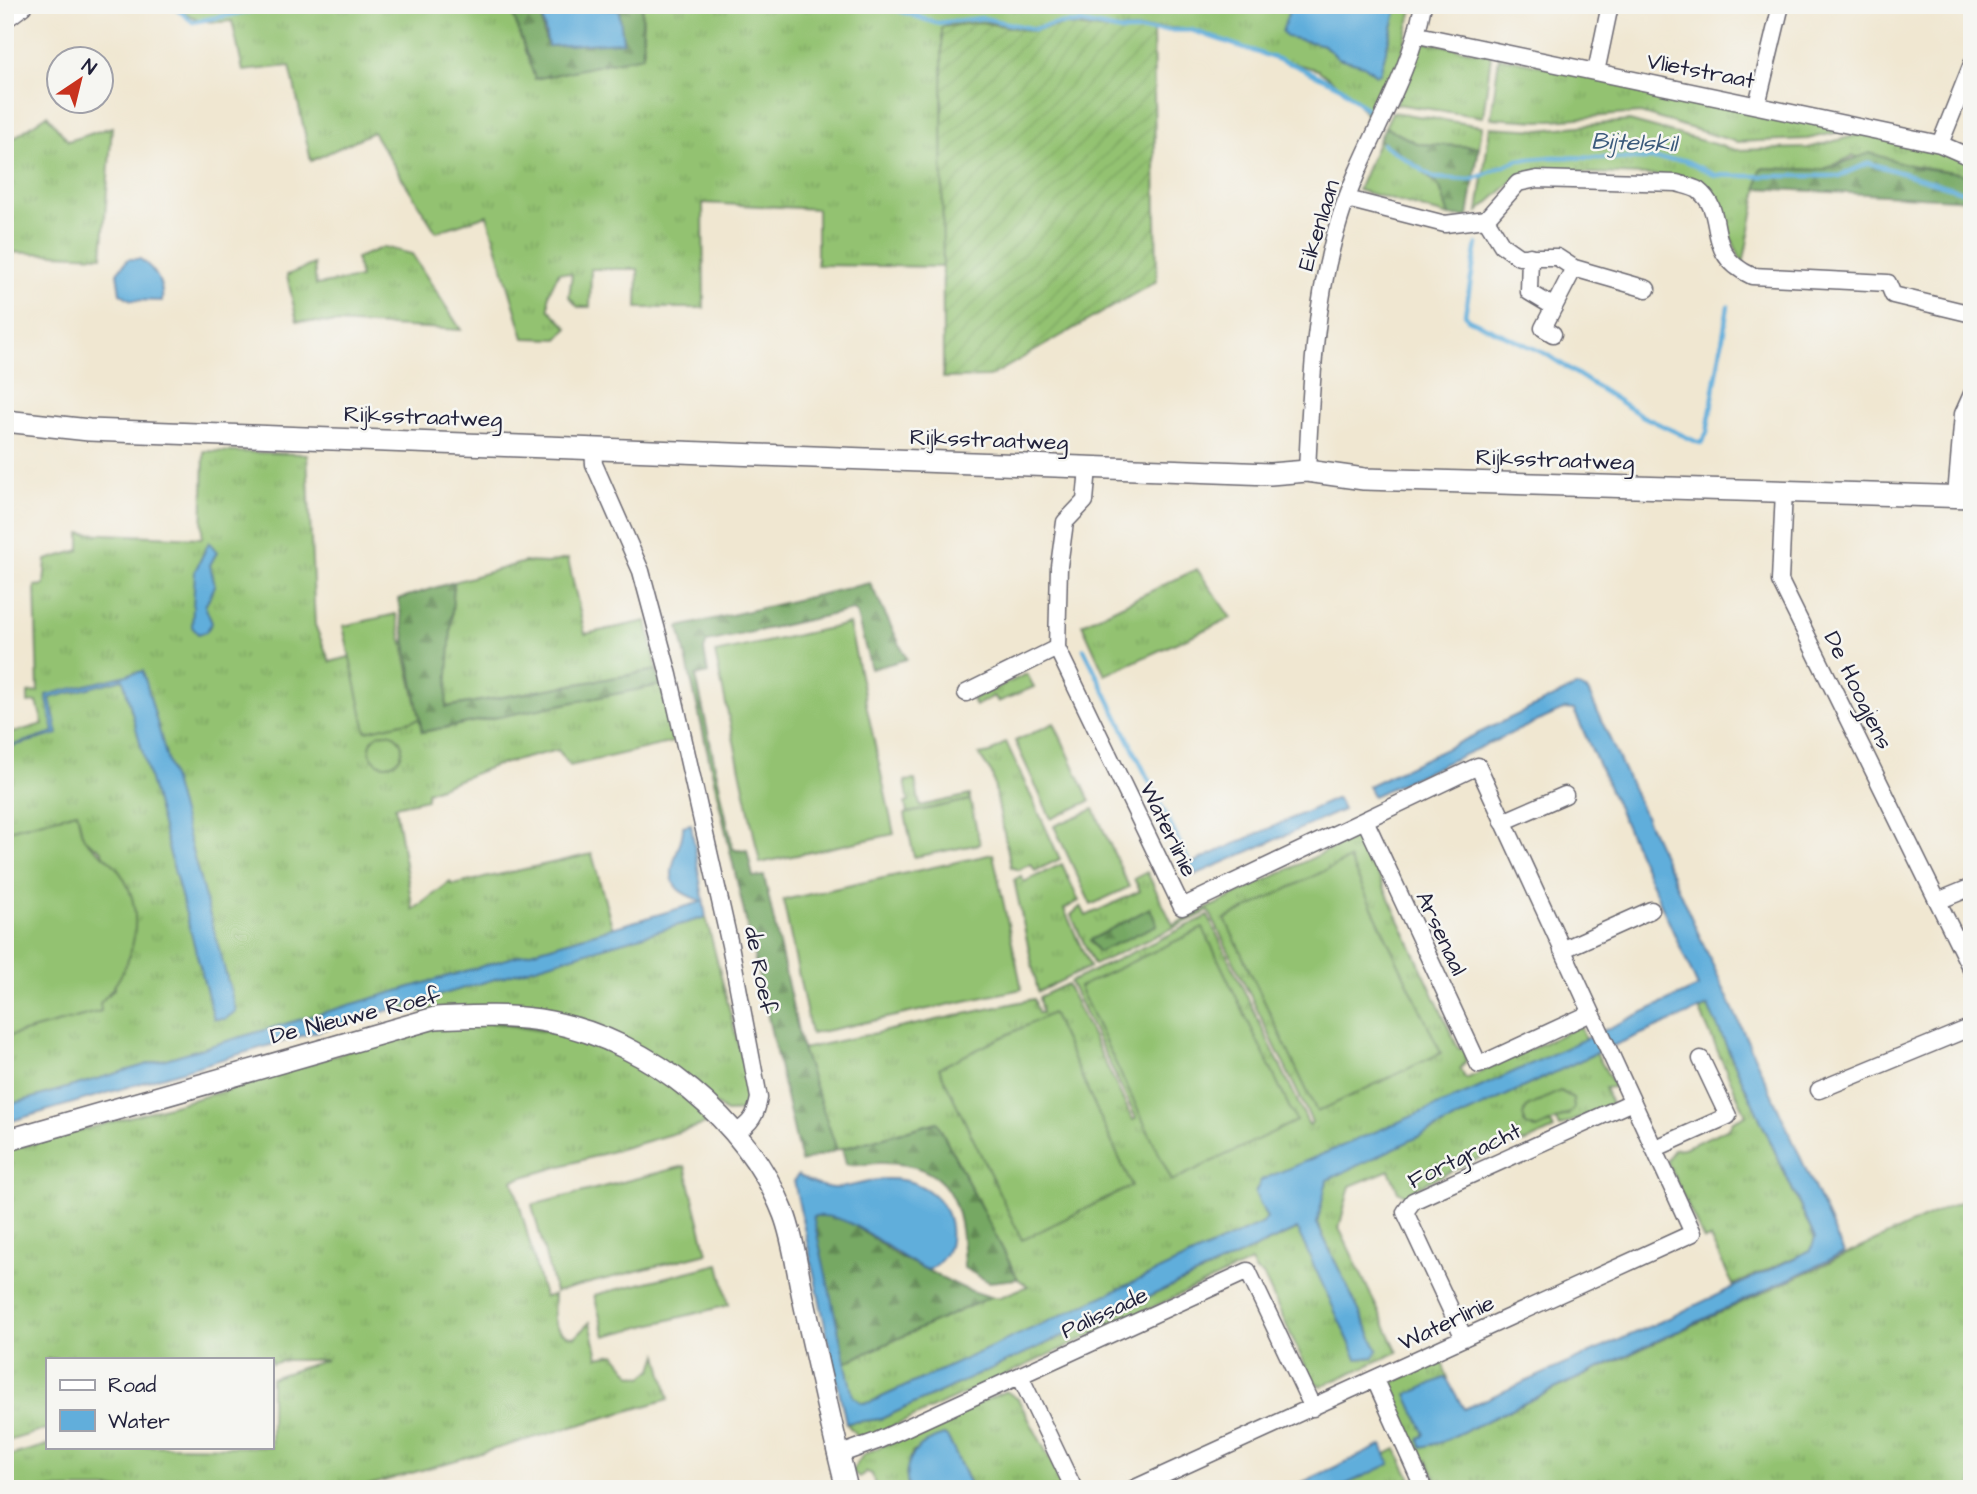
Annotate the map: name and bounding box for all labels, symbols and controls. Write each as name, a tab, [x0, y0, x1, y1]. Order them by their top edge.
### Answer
street label: Vlietstraat	[1644, 45, 1758, 97]
north arrow	[46, 46, 116, 116]
text: N	[76, 53, 102, 82]
water label: Bijtelskil	[1591, 125, 1681, 162]
street label: Eikenlaan	[1290, 176, 1348, 275]
street label: Rijksstraatweg	[343, 398, 503, 437]
street label: Rijksstraatweg	[909, 421, 1069, 460]
street label: Rijksstraatweg	[1475, 441, 1635, 480]
street label: De Hoogjens	[1815, 626, 1900, 755]
street label: Waterlinie	[1131, 776, 1205, 882]
street label: Arsenaal	[1408, 886, 1475, 981]
street label: de Roef	[736, 924, 784, 1017]
street label: De Nieuwe Roef	[267, 979, 444, 1053]
street label: Fortgracht	[1402, 1114, 1527, 1198]
street label: Palissade	[1056, 1279, 1153, 1347]
street label: Waterlinie	[1393, 1287, 1500, 1359]
legend	[46, 1358, 273, 1448]
text: Road	[108, 1371, 156, 1400]
text: Water	[108, 1407, 170, 1436]

